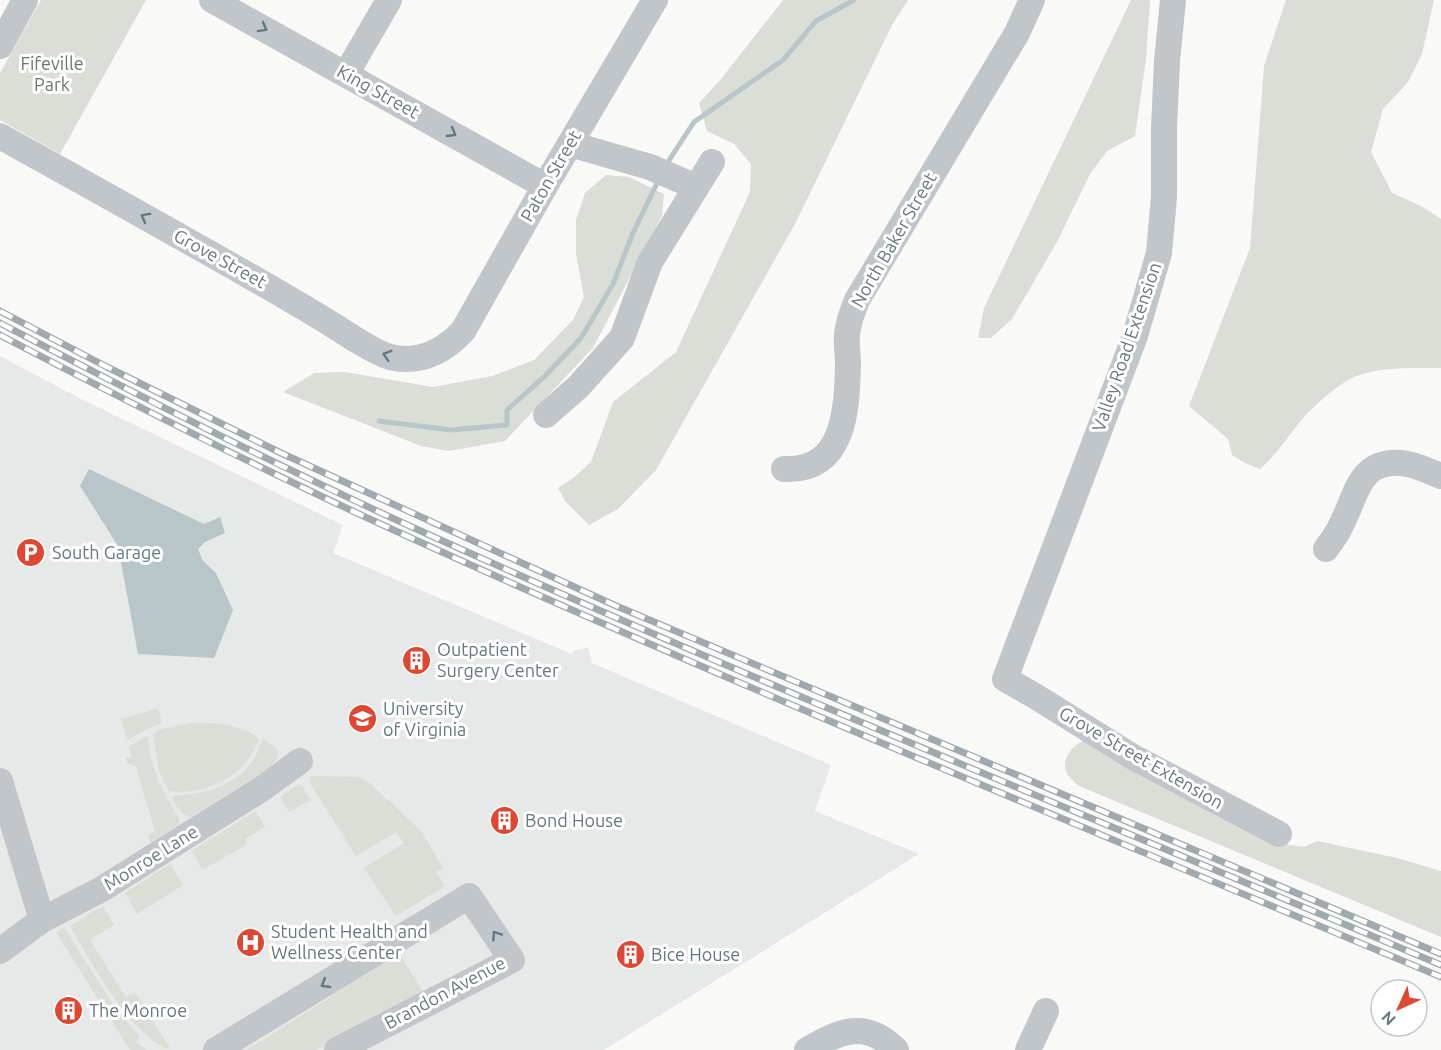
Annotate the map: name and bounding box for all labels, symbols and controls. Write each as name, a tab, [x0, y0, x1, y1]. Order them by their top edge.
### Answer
one-way arrow	[257, 21, 267, 32]
park label: Fifeville Park	[20, 53, 84, 94]
street label: King Street	[334, 60, 423, 122]
one-way arrow	[445, 126, 456, 137]
street label: Paton Street	[516, 126, 584, 225]
street label: North Baker Street	[846, 169, 940, 310]
one-way arrow	[141, 213, 151, 225]
street label: Grove Street	[171, 225, 270, 292]
street label: Valley Road Extension	[1088, 259, 1164, 434]
one-way arrow	[382, 350, 393, 362]
parking icon: South Garage	[15, 537, 47, 569]
place label: South Garage	[52, 542, 161, 562]
place label: Outpatient Surgery Center	[437, 639, 559, 680]
building icon: Outpatient Surgery Center	[400, 644, 432, 676]
place label: University of Virginia	[383, 698, 466, 739]
street label: Grove Street Extension	[1056, 702, 1227, 812]
school or university icon: University of Virginia	[346, 703, 378, 735]
building icon: Bond House	[488, 805, 520, 837]
place label: Bond House	[525, 810, 623, 830]
street label: Monroe Lane	[100, 820, 201, 894]
place label: Student Health and Wellness Center	[271, 921, 428, 962]
hospital icon: Student Health and Wellness Center	[234, 926, 266, 958]
one-way arrow	[492, 931, 503, 942]
building icon: Bice House	[614, 939, 646, 971]
place label: Bice House	[651, 944, 740, 964]
street label: Brandon Avenue	[381, 952, 508, 1032]
one-way arrow	[321, 976, 331, 988]
north arrow	[1369, 978, 1429, 1038]
building icon: The Monroe	[52, 995, 84, 1027]
place label: The Monroe	[89, 1000, 187, 1020]
text: N	[1378, 1008, 1399, 1029]

